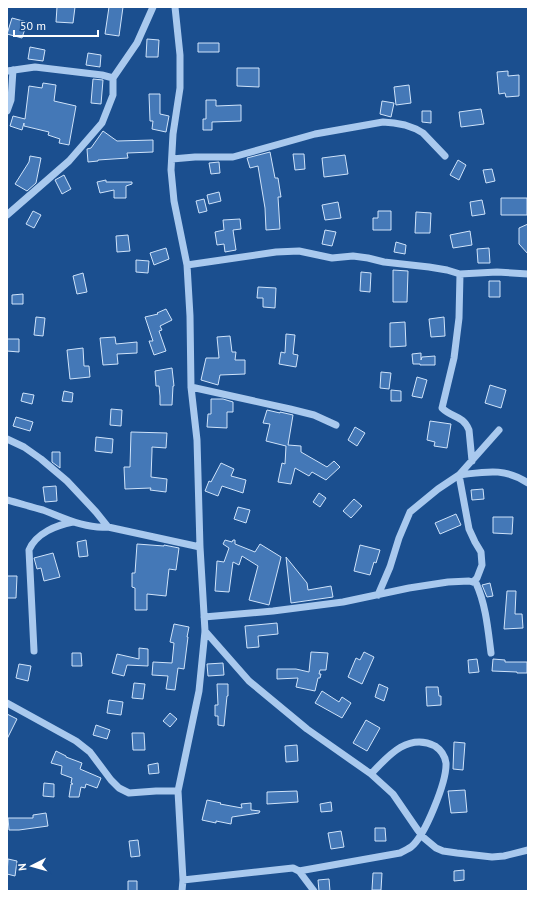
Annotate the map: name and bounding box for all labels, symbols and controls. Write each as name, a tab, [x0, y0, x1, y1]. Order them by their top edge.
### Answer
scale bar	[14, 12, 98, 38]
text: 50 m	[20, 18, 46, 33]
north arrow	[12, 846, 52, 886]
text: N	[15, 863, 29, 871]

